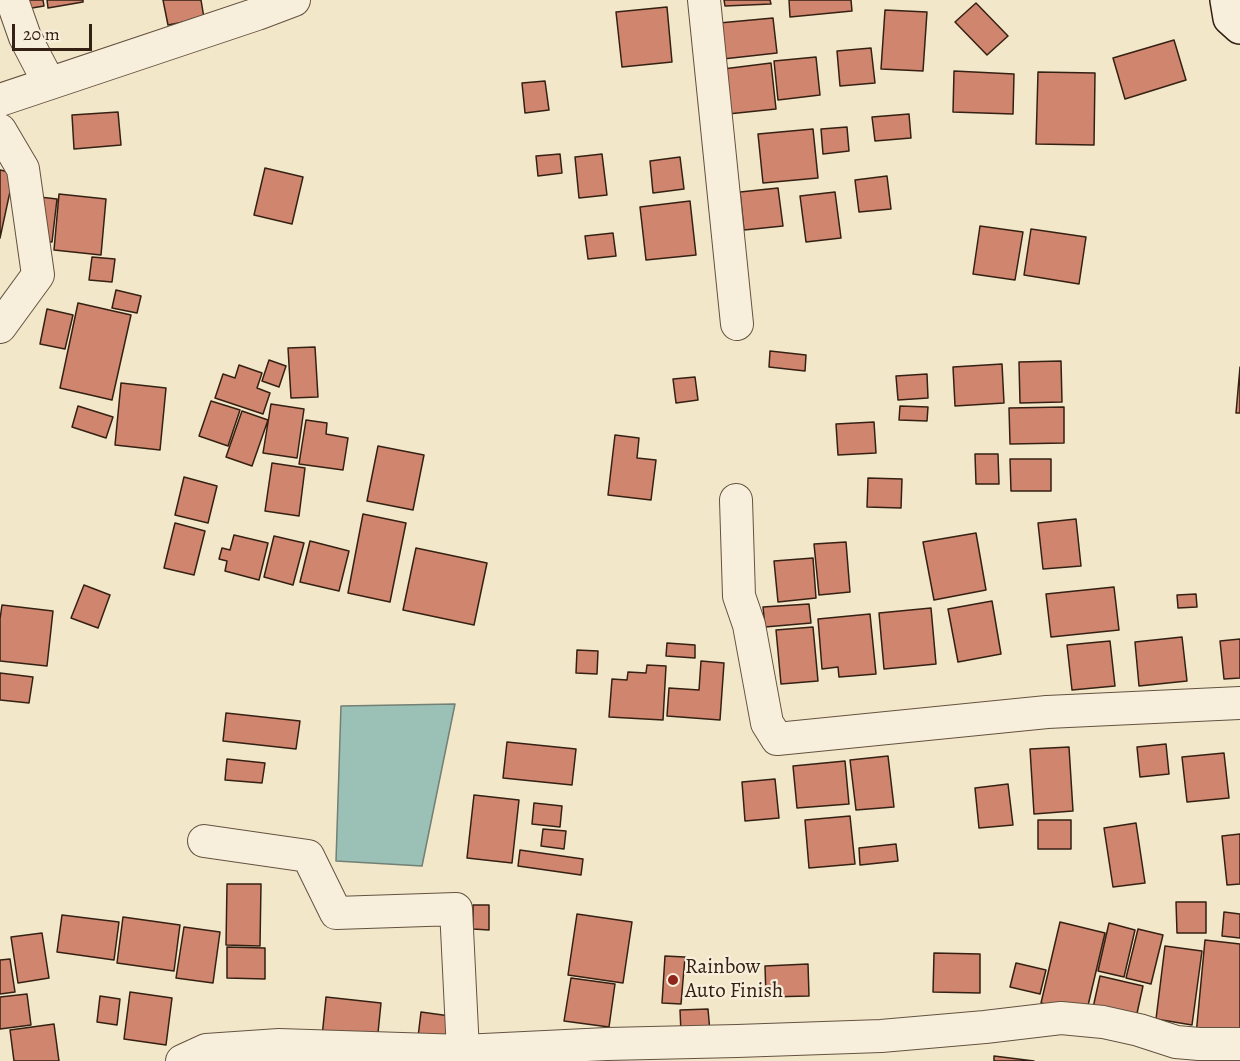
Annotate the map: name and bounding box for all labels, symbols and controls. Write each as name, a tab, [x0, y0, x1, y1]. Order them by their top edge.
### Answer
scale bar	[15, 12, 94, 50]
text: 20 m	[23, 22, 60, 46]
place label: Rainbow Auto Finish	[685, 955, 783, 1005]
marker: Rainbow Auto Finish	[666, 973, 680, 987]

